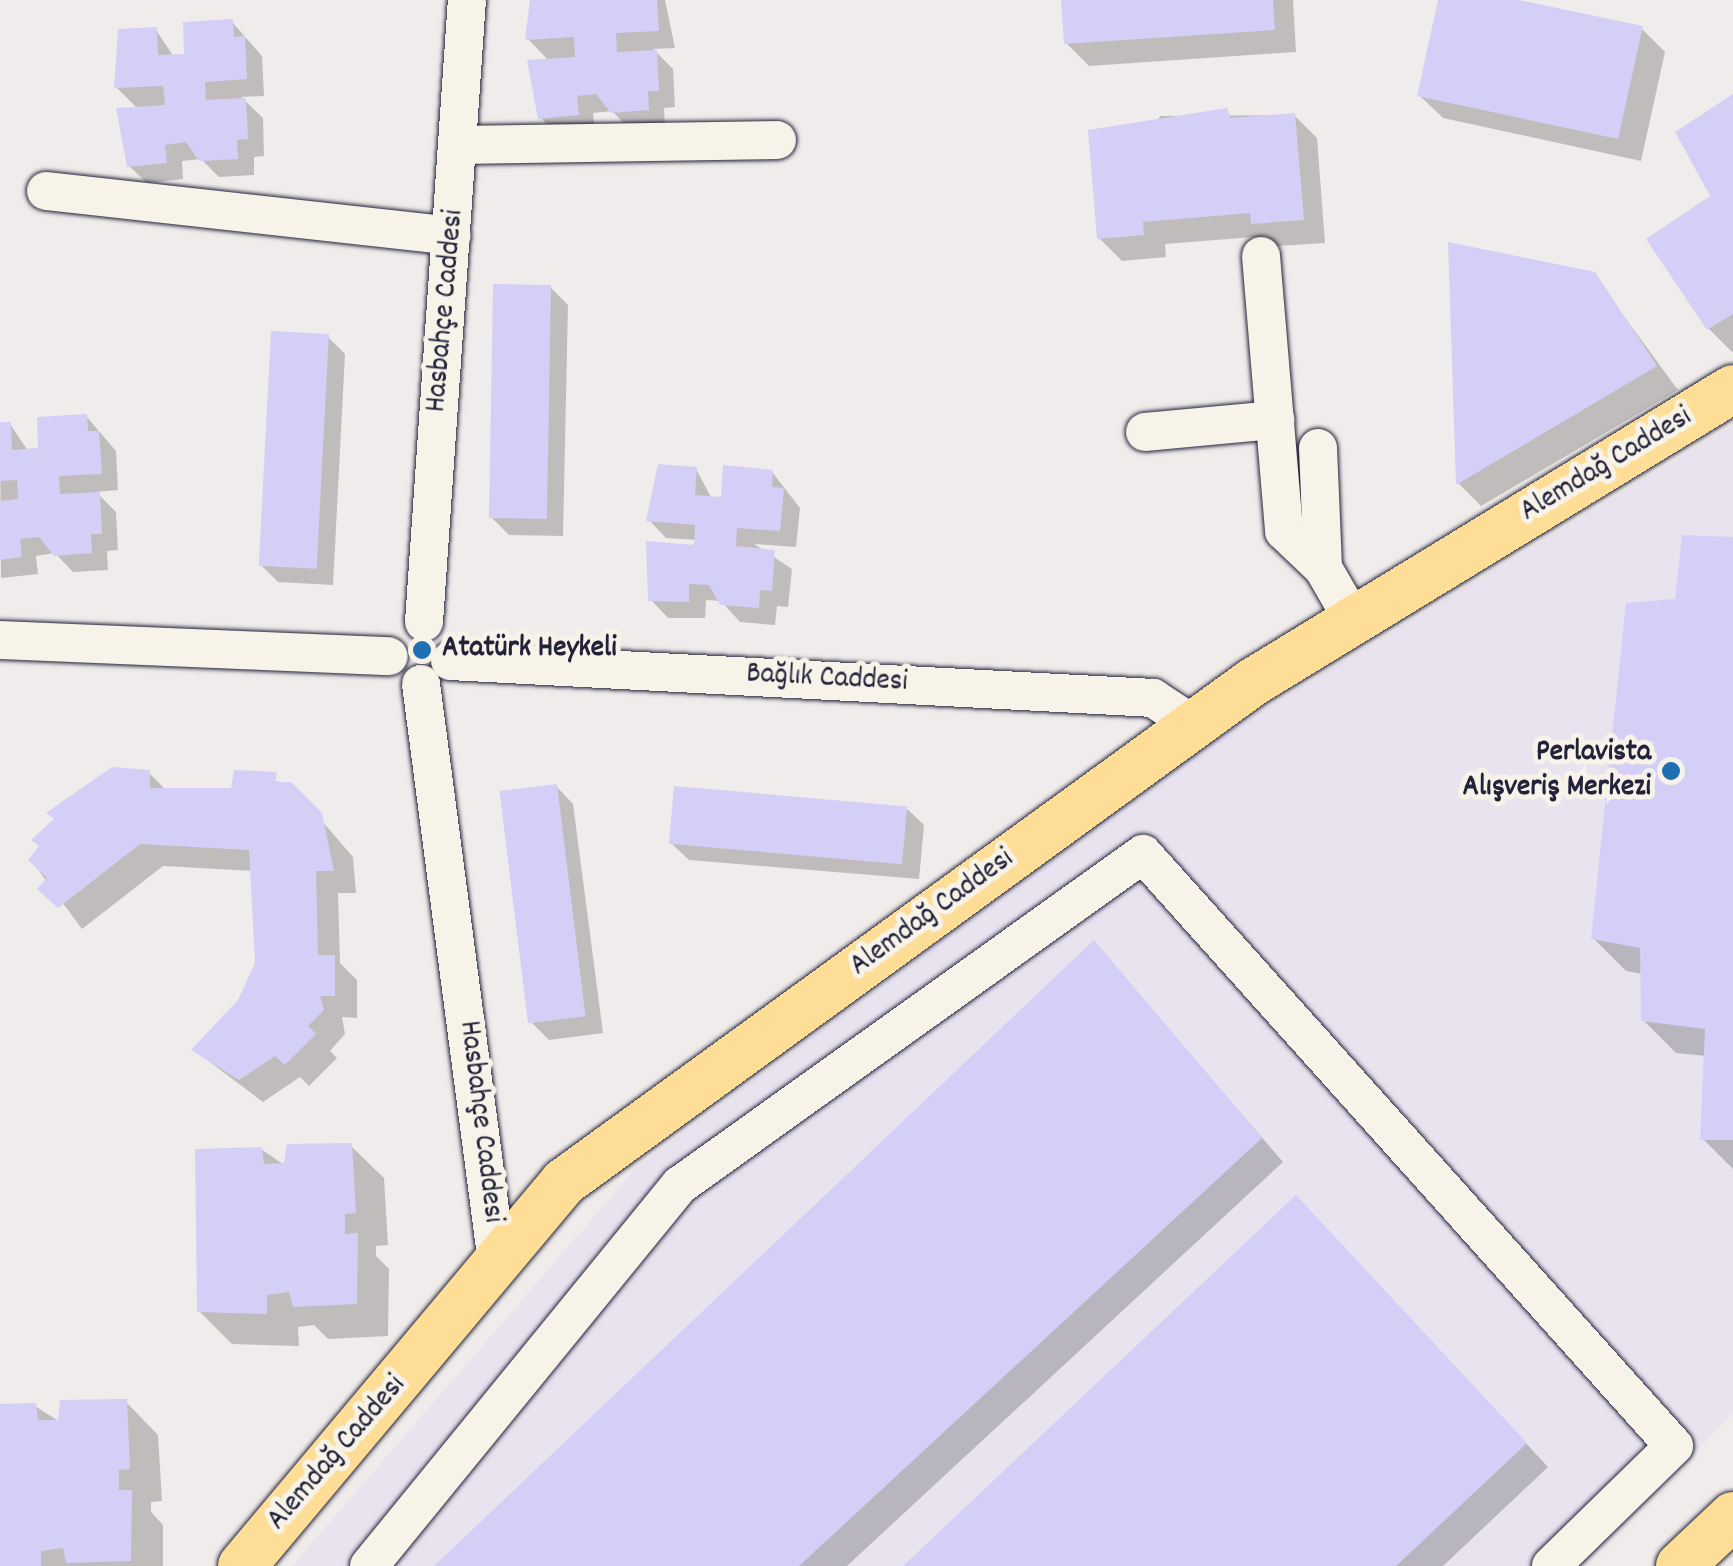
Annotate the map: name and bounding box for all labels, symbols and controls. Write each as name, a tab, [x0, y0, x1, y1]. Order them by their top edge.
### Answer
street label: Hasbahçe Caddesi	[420, 208, 474, 414]
street label: Alemdağ Caddesi	[1515, 401, 1699, 531]
place label: Atatürk Heykeli	[442, 632, 617, 668]
marker: Atatürk Heykeli	[411, 639, 433, 661]
street label: Bağlık Caddesi	[745, 658, 909, 702]
place label: Perlavista Alışveriş Merkezi	[1463, 736, 1651, 806]
marker: Perlavista Alışveriş Merkezi	[1660, 760, 1682, 782]
street label: Alemdağ Caddesi	[844, 842, 1022, 986]
street label: Hasbahçe Caddesi	[449, 1019, 509, 1225]
street label: Alemdağ Caddesi	[261, 1369, 415, 1539]

